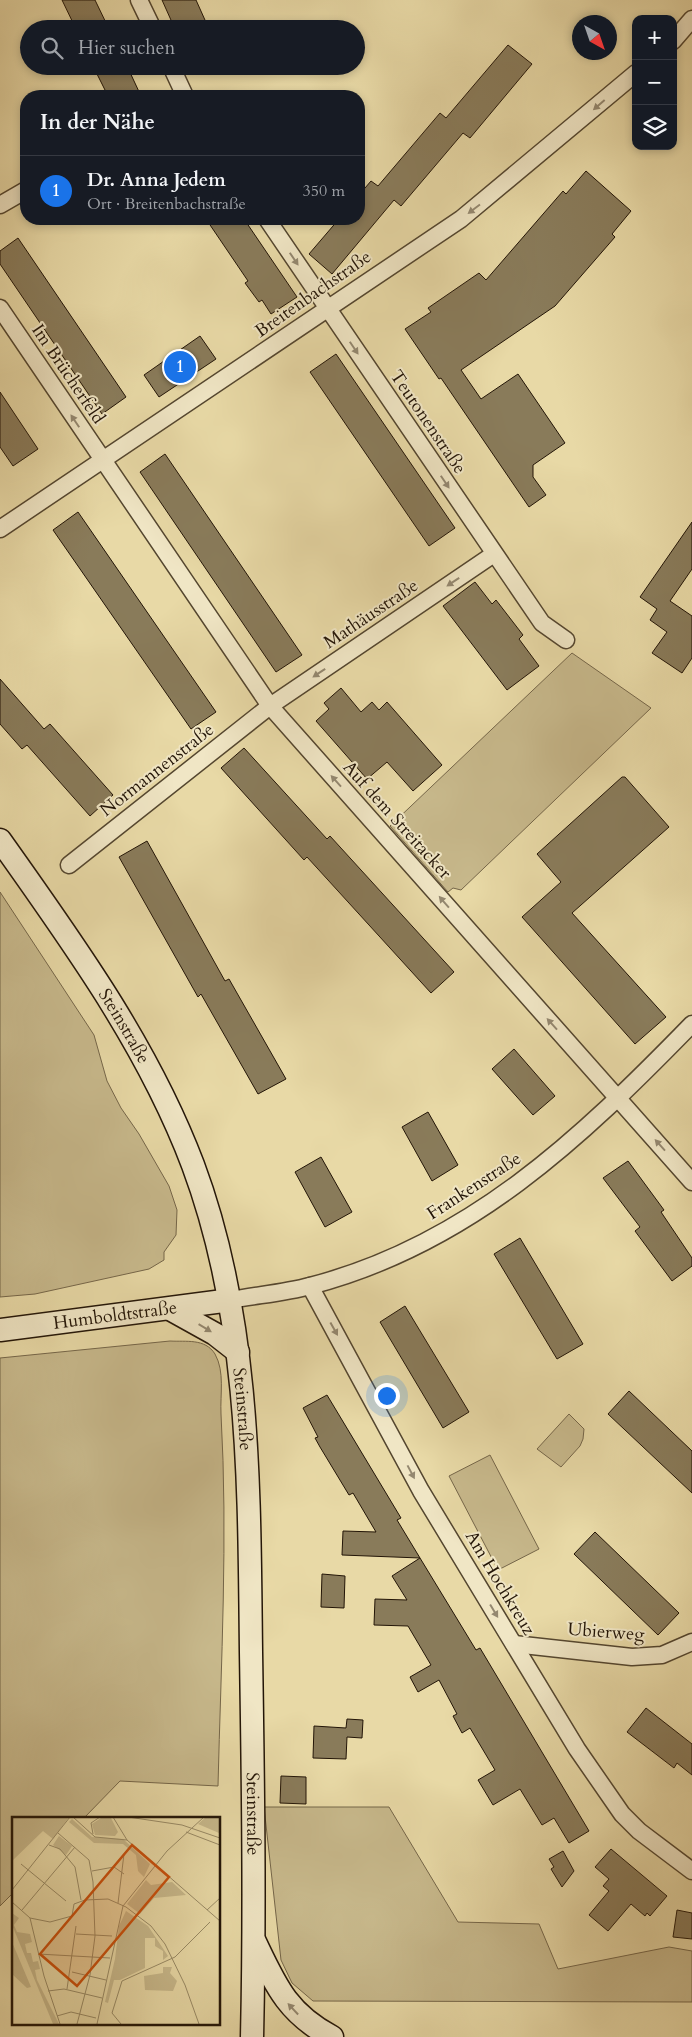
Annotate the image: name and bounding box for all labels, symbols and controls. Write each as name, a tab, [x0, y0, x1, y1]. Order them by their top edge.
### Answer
north arrow	[572, 15, 617, 60]
map controls	[632, 15, 677, 150]
button: +	[632, 15, 677, 60]
search box	[20, 20, 365, 75]
icon: search	[38, 34, 66, 62]
text: Hier suchen	[78, 35, 175, 61]
button: −	[632, 60, 677, 105]
one-way arrow	[592, 99, 605, 110]
button: layers	[632, 105, 677, 150]
text: In der Nähe	[40, 108, 155, 137]
text: Dr. Anna Jedem	[87, 167, 226, 193]
text: 1	[52, 180, 60, 202]
text: 350 m	[303, 180, 345, 202]
text: Ort · Breitenbachstraße	[87, 193, 246, 215]
one-way arrow	[467, 204, 481, 214]
street label: Breitenbachstraße	[250, 245, 376, 343]
one-way arrow	[289, 252, 299, 266]
street label: Im Brücherfeld	[25, 319, 111, 429]
one-way arrow	[349, 341, 359, 355]
pin: 1	[164, 348, 196, 386]
street label: Teutonenstraße	[384, 365, 472, 479]
one-way arrow	[70, 414, 80, 427]
one-way arrow	[440, 476, 450, 489]
street label: Mathäusstraße	[319, 573, 423, 655]
one-way arrow	[447, 577, 460, 586]
one-way arrow	[312, 668, 326, 678]
street label: Normannenstraße	[95, 718, 219, 822]
street label: Auf dem Streitacker	[337, 755, 457, 885]
one-way arrow	[330, 775, 342, 787]
one-way arrow	[438, 897, 450, 909]
street label: Steinstraße	[93, 984, 156, 1068]
one-way arrow	[546, 1018, 558, 1030]
one-way arrow	[654, 1139, 665, 1152]
street label: Frankenstraße	[422, 1146, 526, 1226]
street label: Humboldtstraße	[52, 1295, 178, 1335]
one-way arrow	[330, 1321, 338, 1336]
one-way arrow	[199, 1324, 212, 1333]
street label: Steinstraße	[227, 1366, 259, 1451]
your location	[374, 1383, 400, 1409]
one-way arrow	[406, 1465, 415, 1479]
street label: Am Hochkreuz	[459, 1526, 541, 1640]
one-way arrow	[489, 1605, 498, 1618]
street label: Ubierweg	[567, 1617, 646, 1647]
street label: Steinstraße	[240, 1772, 266, 1855]
inset map	[12, 1817, 220, 2024]
one-way arrow	[287, 2003, 299, 2015]

